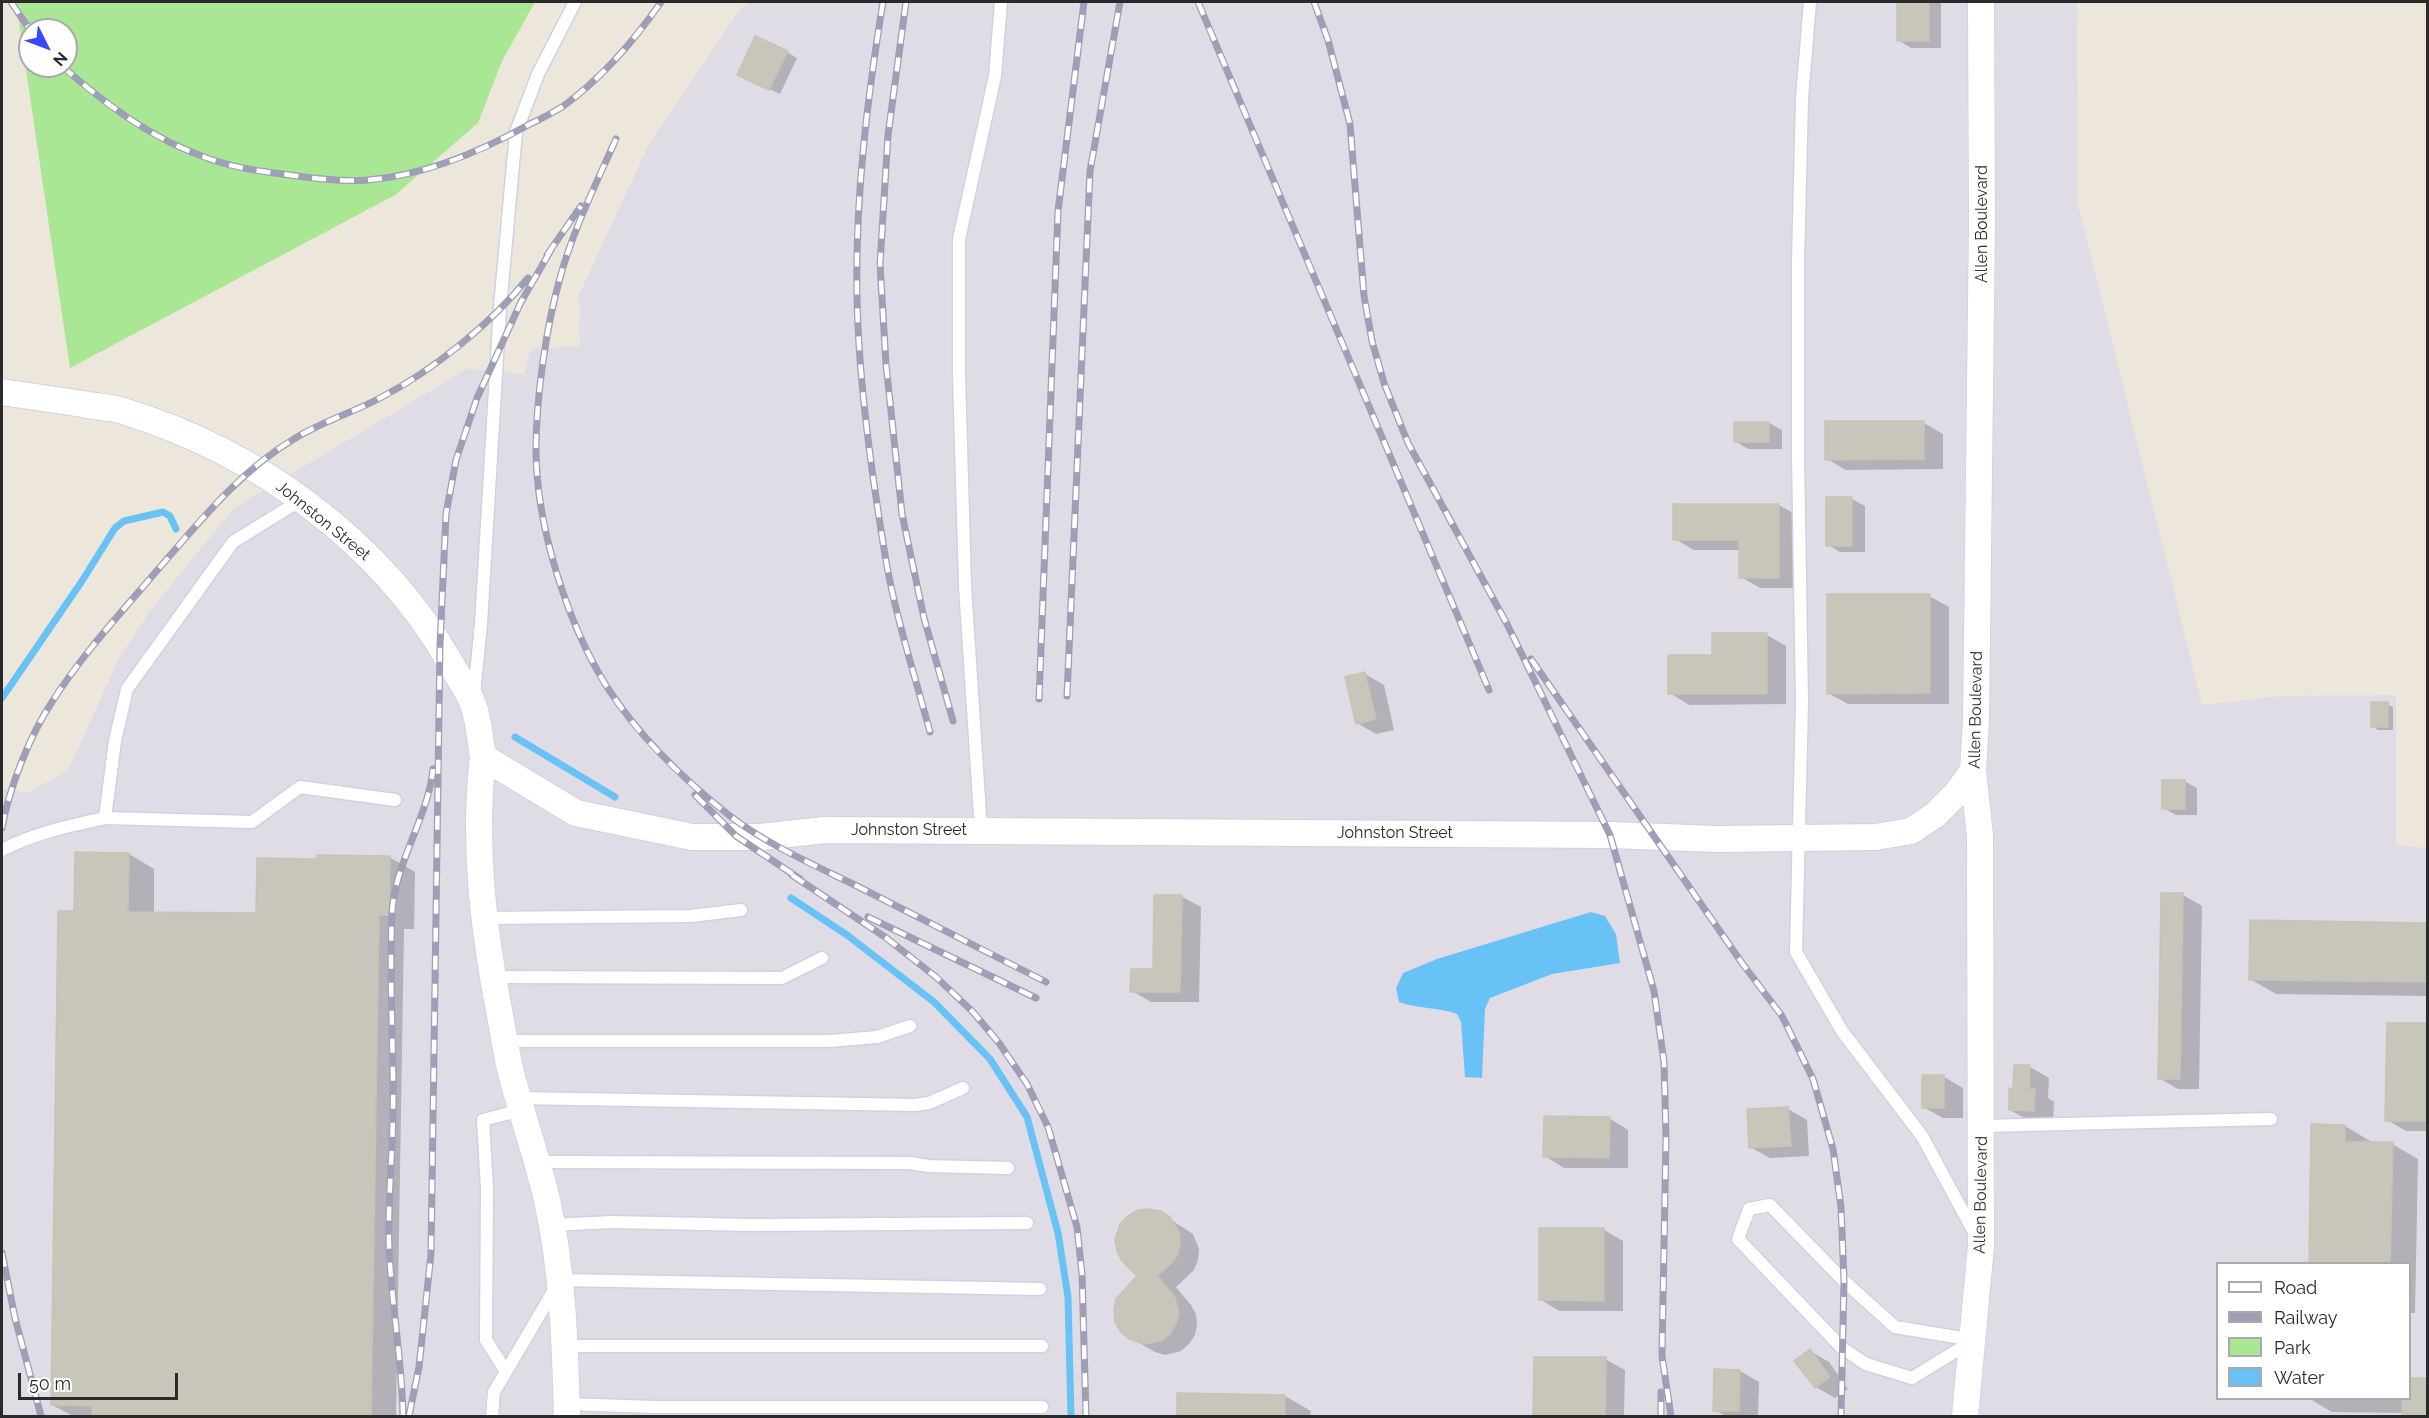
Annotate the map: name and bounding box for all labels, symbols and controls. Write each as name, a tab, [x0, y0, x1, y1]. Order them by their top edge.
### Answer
north arrow	[18, 18, 78, 78]
text: N	[49, 48, 71, 70]
street label: Allen Boulevard	[1972, 165, 1992, 283]
street label: Johnston Street	[272, 477, 374, 565]
street label: Allen Boulevard	[1965, 651, 1987, 769]
street label: Johnston Street	[851, 820, 967, 840]
street label: Johnston Street	[1337, 823, 1453, 843]
street label: Allen Boulevard	[1970, 1136, 1992, 1254]
legend	[2216, 1262, 2411, 1400]
text: Road	[2274, 1277, 2317, 1298]
text: Railway	[2274, 1307, 2338, 1328]
text: Park	[2274, 1337, 2311, 1358]
scale bar	[21, 1361, 182, 1399]
text: Water	[2274, 1367, 2324, 1388]
text: 50 m	[29, 1373, 71, 1394]

